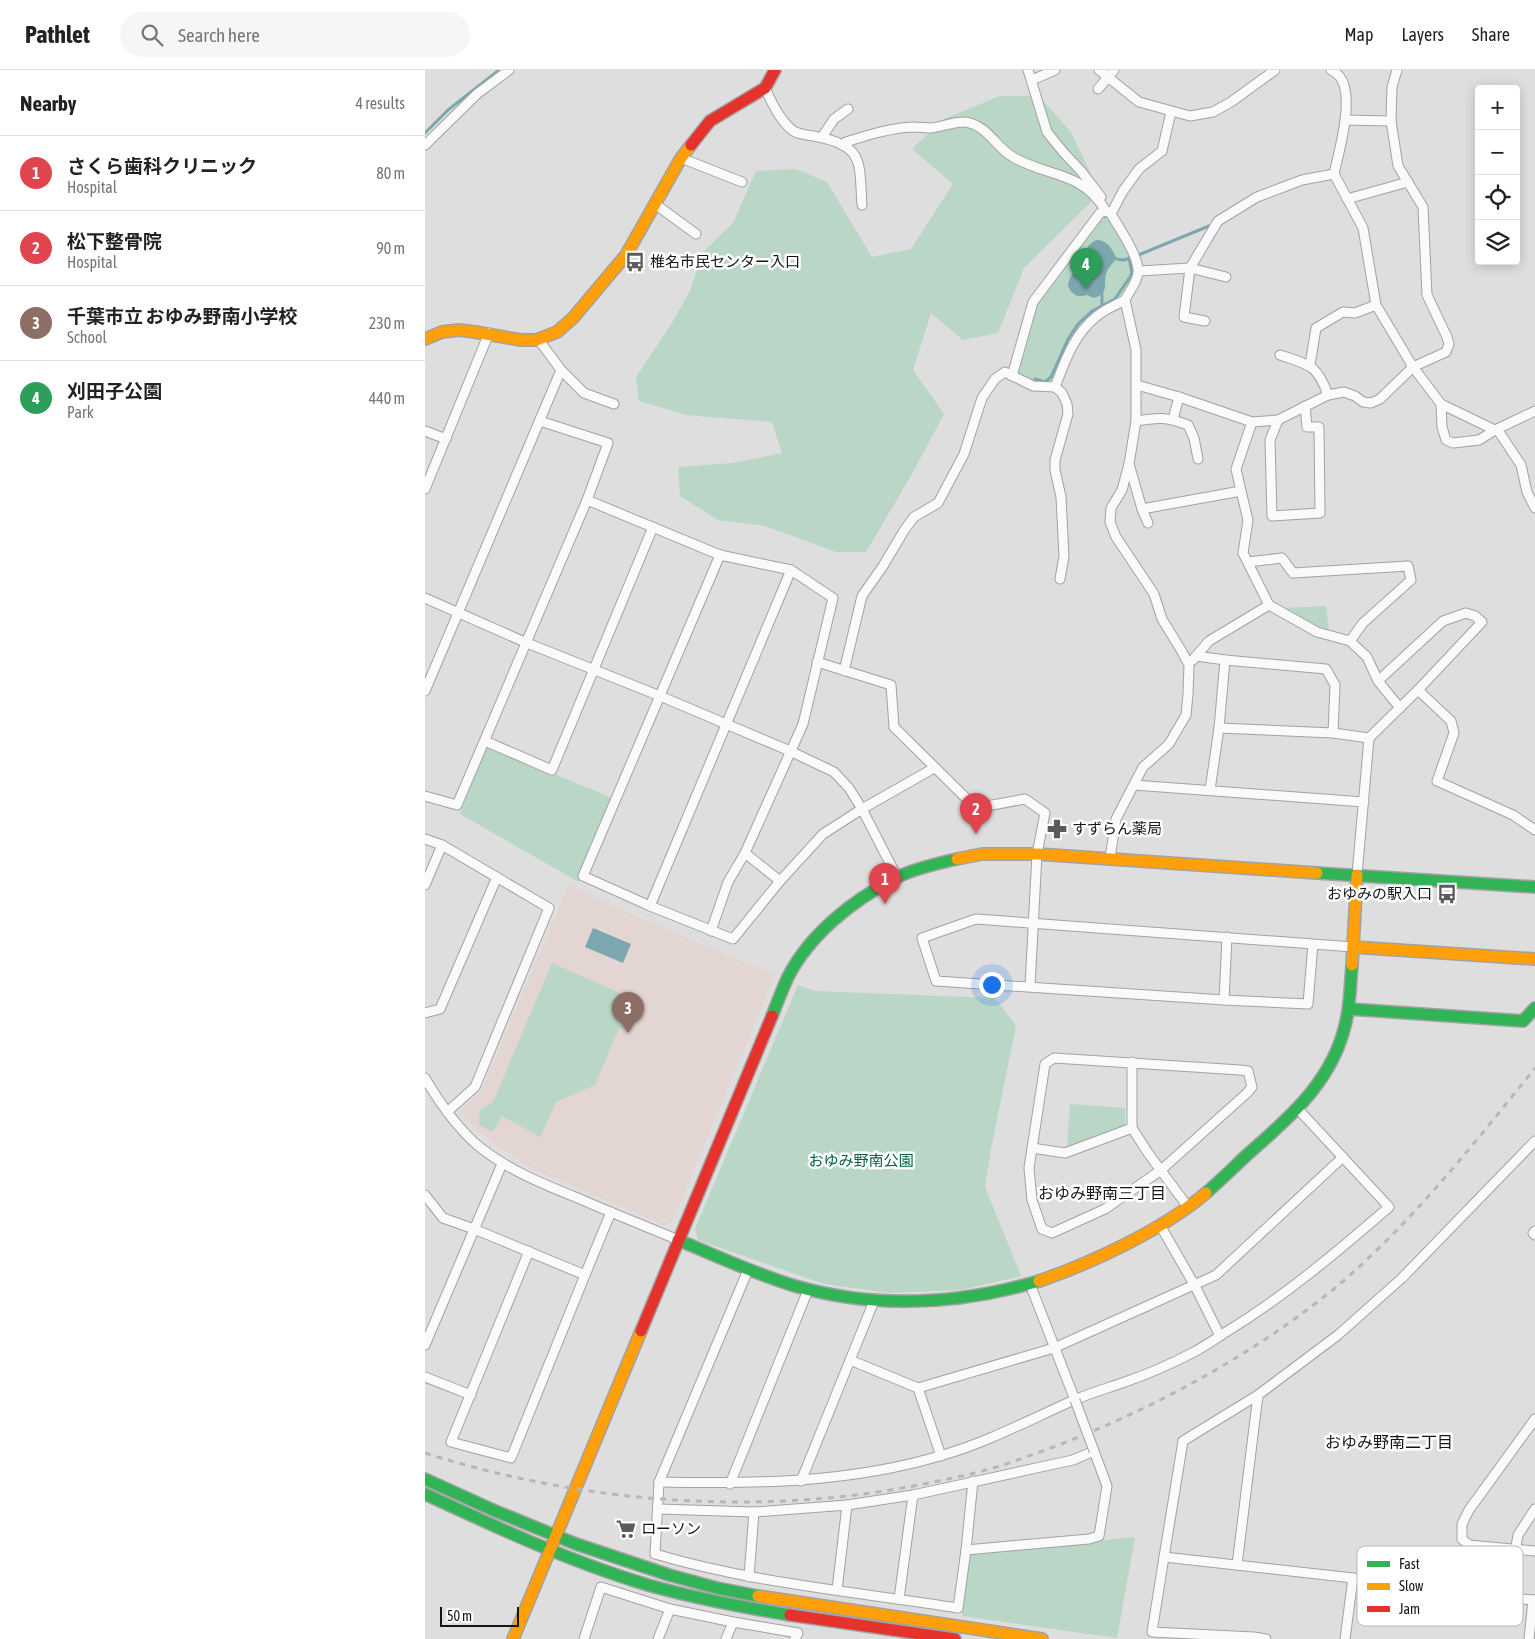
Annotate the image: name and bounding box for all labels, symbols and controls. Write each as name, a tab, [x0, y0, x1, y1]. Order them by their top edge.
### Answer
search box	[120, 12, 470, 57]
text: Pathlet	[25, 21, 90, 48]
icon: search	[138, 21, 166, 49]
text: Search here	[178, 24, 260, 46]
text: Map	[1344, 24, 1373, 45]
text: Layers	[1401, 24, 1444, 45]
text: Share	[1472, 24, 1510, 45]
map controls	[1475, 85, 1520, 265]
button: +	[1475, 85, 1520, 130]
text: Nearby	[20, 91, 76, 115]
text: 4 results	[355, 94, 405, 112]
button: −	[1475, 130, 1520, 175]
text: さくら歯科クリニック	[67, 155, 257, 177]
text: 1	[32, 164, 40, 182]
text: 80 m	[376, 164, 405, 182]
button: locate	[1475, 175, 1520, 220]
text: Hospital	[67, 178, 117, 196]
button: layers	[1475, 220, 1520, 265]
text: 松下整骨院	[67, 230, 162, 252]
text: 2	[32, 239, 40, 257]
text: 90 m	[376, 239, 405, 257]
pin: 4	[1070, 248, 1102, 289]
bus stop icon: 椎名市民センター入口	[624, 251, 646, 273]
text: Hospital	[67, 253, 117, 271]
place label: 椎名市民センター入口	[650, 253, 800, 270]
text: 千葉市立 おゆみ野南小学校	[67, 305, 298, 327]
text: 3	[32, 314, 40, 332]
text: 230 m	[369, 314, 405, 332]
text: School	[67, 328, 107, 346]
text: 刈田子公園	[67, 380, 162, 402]
text: 4	[32, 389, 40, 407]
text: 440 m	[369, 389, 405, 407]
text: Park	[67, 403, 94, 421]
pin: 2	[960, 793, 992, 834]
pharmacy icon: すずらん薬局	[1046, 818, 1068, 840]
place label: すずらん薬局	[1072, 820, 1162, 837]
pin: 1	[869, 863, 901, 904]
bus stop icon: おゆみの駅入口	[1436, 883, 1458, 905]
place label: おゆみの駅入口	[1327, 885, 1432, 902]
your location	[979, 972, 1005, 998]
pin: 3	[612, 992, 644, 1033]
park label: おゆみ野南公園	[808, 1152, 914, 1169]
district label: おゆみ野南三丁目	[1038, 1184, 1166, 1202]
district label: おゆみ野南二丁目	[1325, 1433, 1453, 1451]
supermarket icon: ローソン	[615, 1518, 637, 1540]
place label: ローソン	[641, 1520, 701, 1537]
legend	[1357, 1546, 1523, 1626]
text: Fast	[1399, 1556, 1420, 1572]
text: Slow	[1399, 1578, 1424, 1594]
text: Jam	[1399, 1601, 1420, 1617]
scale bar	[440, 1604, 519, 1627]
text: 50 m	[447, 1608, 472, 1624]

